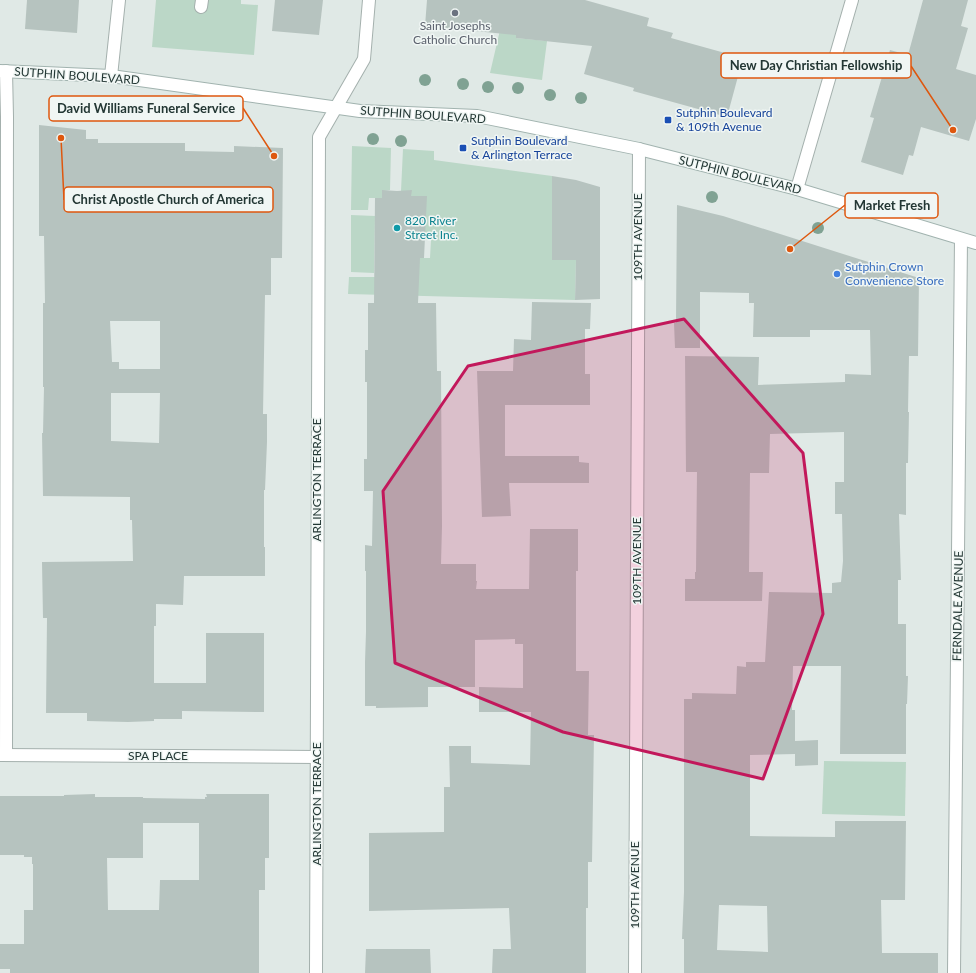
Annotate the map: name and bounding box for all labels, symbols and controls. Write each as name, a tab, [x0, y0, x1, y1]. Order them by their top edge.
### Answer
marker: Saint Josephs Catholic Church	[450, 8, 460, 18]
place label: Saint Josephs Catholic Church	[413, 18, 497, 47]
callout: New Day Christian Fellowship	[721, 53, 911, 78]
text: New Day Christian Fellowship	[730, 57, 902, 73]
street label: SUTPHIN BOULEVARD	[14, 64, 140, 87]
callout: David Williams Funeral Service	[49, 96, 243, 121]
text: David Williams Funeral Service	[57, 100, 235, 116]
street label: SUTPHIN BOULEVARD	[360, 103, 486, 126]
place label: Sutphin Boulevard & 109th Avenue	[676, 105, 773, 134]
marker: Sutphin Boulevard & 109th Avenue	[663, 115, 673, 125]
place label: Sutphin Boulevard & Arlington Terrace	[471, 133, 572, 162]
marker: Sutphin Boulevard & Arlington Terrace	[458, 143, 468, 153]
street label: SUTPHIN BOULEVARD	[677, 152, 803, 197]
callout: Christ Apostle Church of America	[64, 187, 273, 212]
text: Christ Apostle Church of America	[72, 191, 264, 207]
street label: 109TH AVENUE	[630, 193, 645, 281]
callout: Market Fresh	[845, 193, 938, 218]
text: Market Fresh	[854, 197, 930, 213]
place label: 820 River Street Inc.	[405, 213, 458, 242]
marker: 820 River Street Inc.	[392, 223, 402, 233]
place label: Sutphin Crown Convenience Store	[845, 259, 944, 288]
marker: Sutphin Crown Convenience Store	[832, 269, 842, 279]
street label: ARLINGTON TERRACE	[309, 418, 324, 542]
street label: 109TH AVENUE	[629, 517, 644, 605]
street label: FERNDALE AVENUE	[949, 550, 966, 661]
street label: ARLINGTON TERRACE	[309, 742, 324, 866]
street label: SPA PLACE	[128, 748, 188, 763]
street label: 109TH AVENUE	[627, 841, 642, 929]

